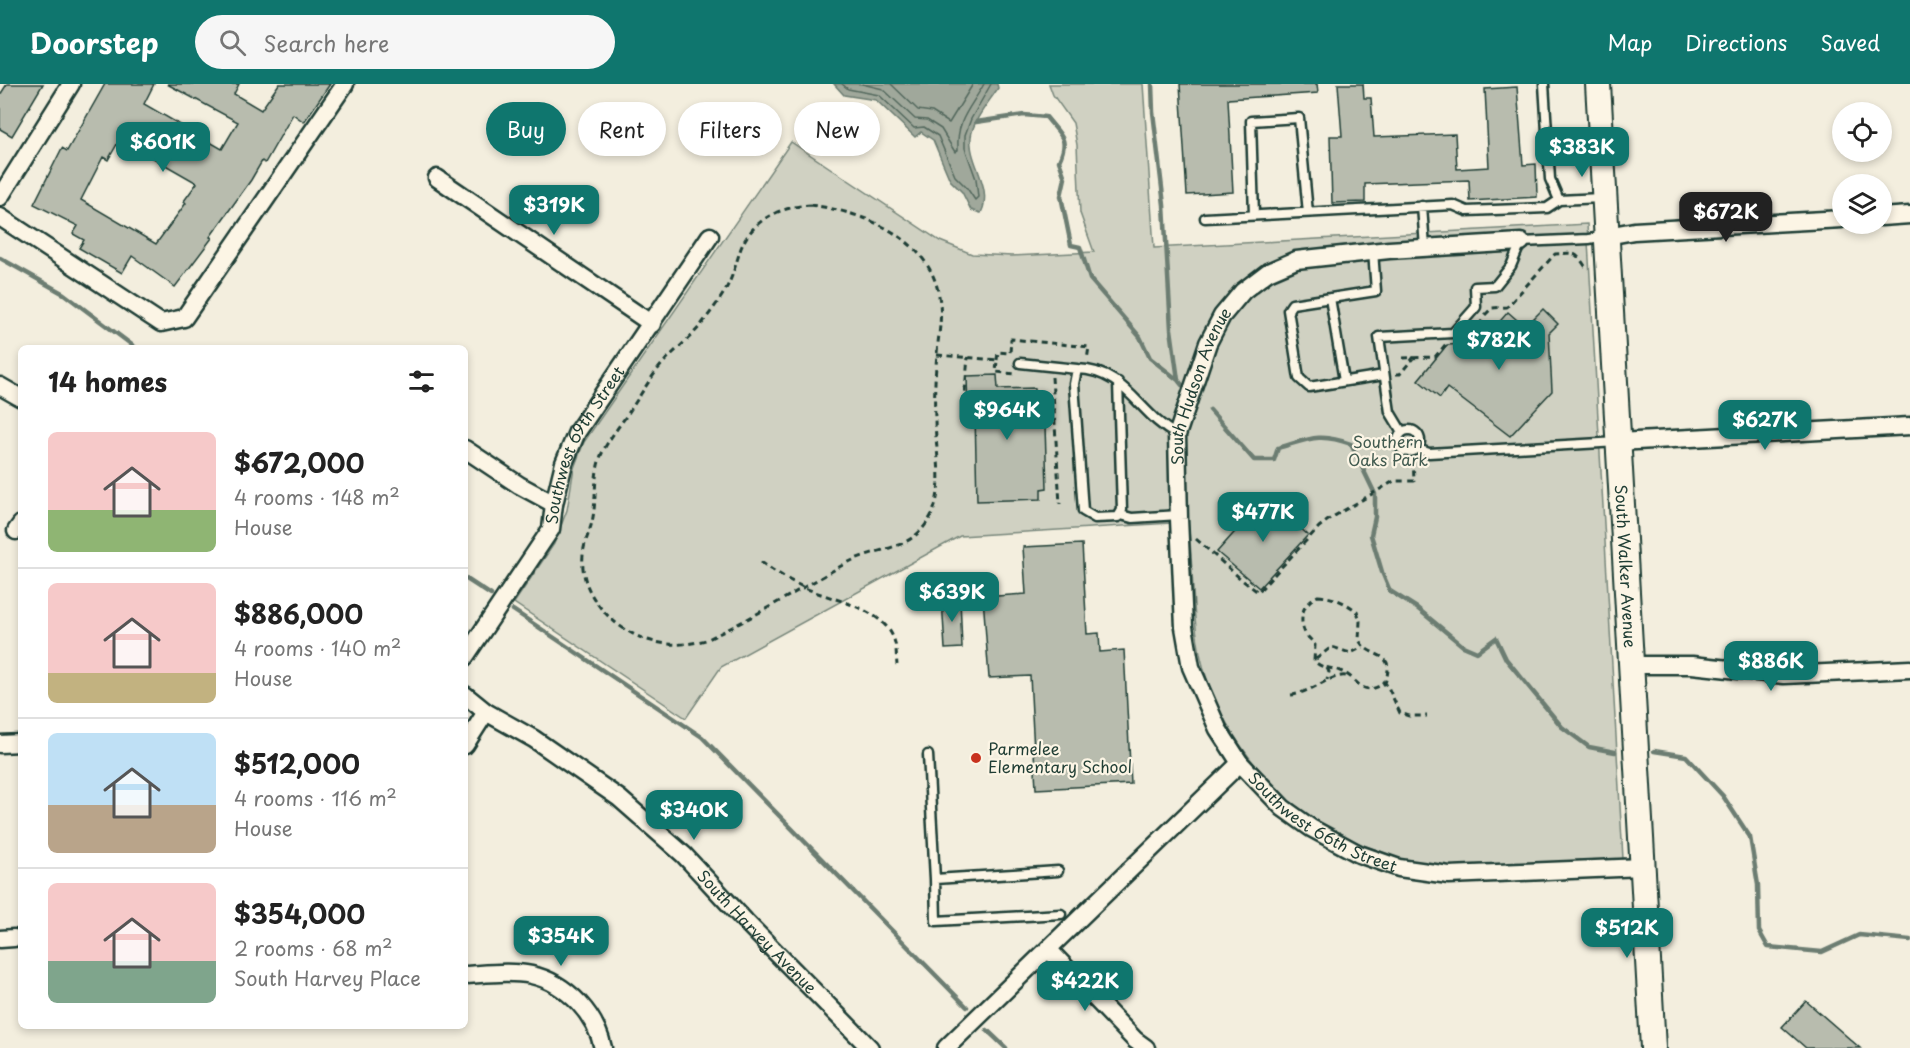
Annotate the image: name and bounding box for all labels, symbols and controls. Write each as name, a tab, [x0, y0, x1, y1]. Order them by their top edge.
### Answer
search box	[195, 15, 615, 69]
text: Doorstep	[30, 21, 159, 64]
icon: search	[216, 26, 249, 59]
text: Search here	[264, 26, 389, 59]
text: Map	[1607, 26, 1652, 58]
text: Directions	[1685, 26, 1787, 58]
text: Saved	[1820, 26, 1880, 58]
chip: Buy	[486, 102, 566, 156]
chip: Rent	[578, 102, 666, 156]
chip: Filters	[678, 102, 782, 156]
chip: New	[794, 102, 880, 156]
map controls	[1832, 102, 1892, 234]
button: locate	[1832, 102, 1892, 162]
pin: $601K	[121, 122, 205, 173]
text: $601K	[130, 126, 196, 156]
pin: $383K	[1540, 127, 1624, 178]
text: $383K	[1549, 131, 1615, 161]
button: layers	[1832, 174, 1892, 234]
pin: $319K	[512, 185, 596, 236]
text: $319K	[523, 189, 585, 219]
pin: $672K	[1684, 192, 1768, 243]
text: $672K	[1693, 196, 1759, 226]
street label: South Hudson Avenue	[1164, 301, 1236, 465]
pin: $782K	[1457, 320, 1541, 371]
text: $782K	[1467, 324, 1531, 354]
street label: Southwest 69th Street	[539, 360, 630, 525]
text: 14 homes	[48, 362, 167, 401]
icon: filters	[405, 365, 438, 398]
pin: $964K	[965, 390, 1049, 441]
text: $964K	[973, 394, 1041, 424]
pin: $627K	[1723, 400, 1807, 451]
text: $627K	[1732, 404, 1798, 434]
park label: Southern Oaks Park	[1348, 429, 1428, 471]
text: $672,000	[234, 443, 364, 482]
icon: home	[96, 456, 168, 528]
text: 4 rooms · 148 m²	[234, 482, 400, 512]
street label: South Walker Avenue	[1610, 484, 1643, 649]
pin: $477K	[1221, 492, 1305, 543]
text: $477K	[1232, 496, 1294, 526]
text: House	[234, 512, 293, 542]
pin: $639K	[910, 572, 994, 623]
text: $639K	[919, 576, 985, 606]
text: $886,000	[234, 594, 363, 633]
icon: home	[96, 607, 168, 679]
text: 4 rooms · 140 m²	[234, 633, 401, 663]
pin: $886K	[1729, 641, 1813, 692]
text: $886K	[1738, 645, 1804, 675]
text: House	[234, 663, 293, 693]
place label: Parmelee Elementary School	[988, 736, 1132, 778]
text: $512,000	[234, 744, 360, 783]
marker: Parmelee Elementary School	[969, 751, 983, 765]
icon: home	[96, 757, 168, 829]
street label: Southwest 66th Street	[1243, 766, 1401, 878]
text: 4 rooms · 116 m²	[234, 783, 397, 813]
pin: $340K	[652, 790, 736, 841]
text: $340K	[660, 794, 728, 824]
text: House	[234, 813, 293, 843]
street label: South Harvey Avenue	[692, 864, 823, 999]
text: $354,000	[234, 894, 365, 933]
icon: home	[96, 907, 168, 979]
pin: $512K	[1585, 908, 1669, 959]
text: $512K	[1595, 912, 1659, 942]
pin: $354K	[519, 916, 603, 967]
text: $354K	[528, 920, 594, 950]
text: 2 rooms · 68 m²	[234, 933, 393, 963]
pin: $422K	[1043, 961, 1127, 1012]
text: South Harvey Place	[234, 963, 421, 993]
text: $422K	[1051, 965, 1119, 995]

